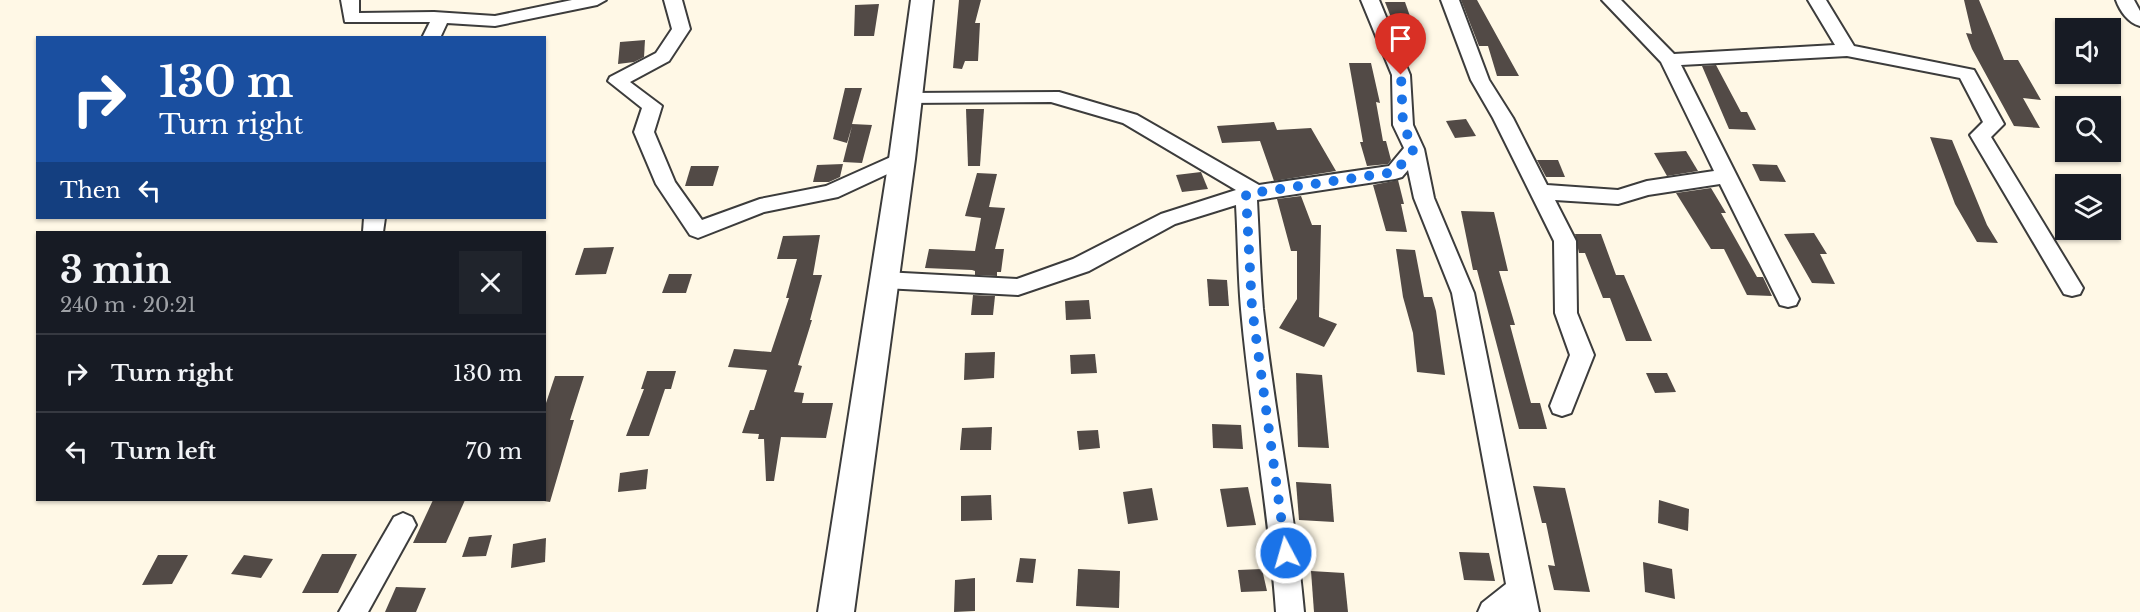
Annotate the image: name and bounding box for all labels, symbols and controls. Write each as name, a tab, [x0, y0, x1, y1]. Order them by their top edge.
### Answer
pin	[1375, 13, 1426, 75]
map controls	[2055, 18, 2121, 240]
button: sound	[2055, 18, 2121, 84]
icon: arrive	[1384, 22, 1417, 55]
text: 130 m	[159, 56, 293, 108]
icon: right	[60, 60, 138, 138]
button: search	[2055, 96, 2121, 162]
text: Turn right	[159, 108, 303, 141]
icon: left	[133, 174, 166, 207]
button: layers	[2055, 174, 2121, 240]
text: Then	[60, 177, 121, 204]
text: 3 min	[60, 248, 172, 293]
button: close	[459, 251, 522, 314]
text: 240 m · 20:21	[60, 293, 196, 317]
icon: right	[60, 357, 93, 390]
text: Turn right	[111, 360, 233, 387]
text: 130 m	[453, 360, 522, 387]
icon: left	[60, 435, 93, 468]
text: Turn left	[111, 438, 216, 465]
text: 70 m	[465, 438, 522, 465]
position arrow	[1254, 521, 1318, 585]

